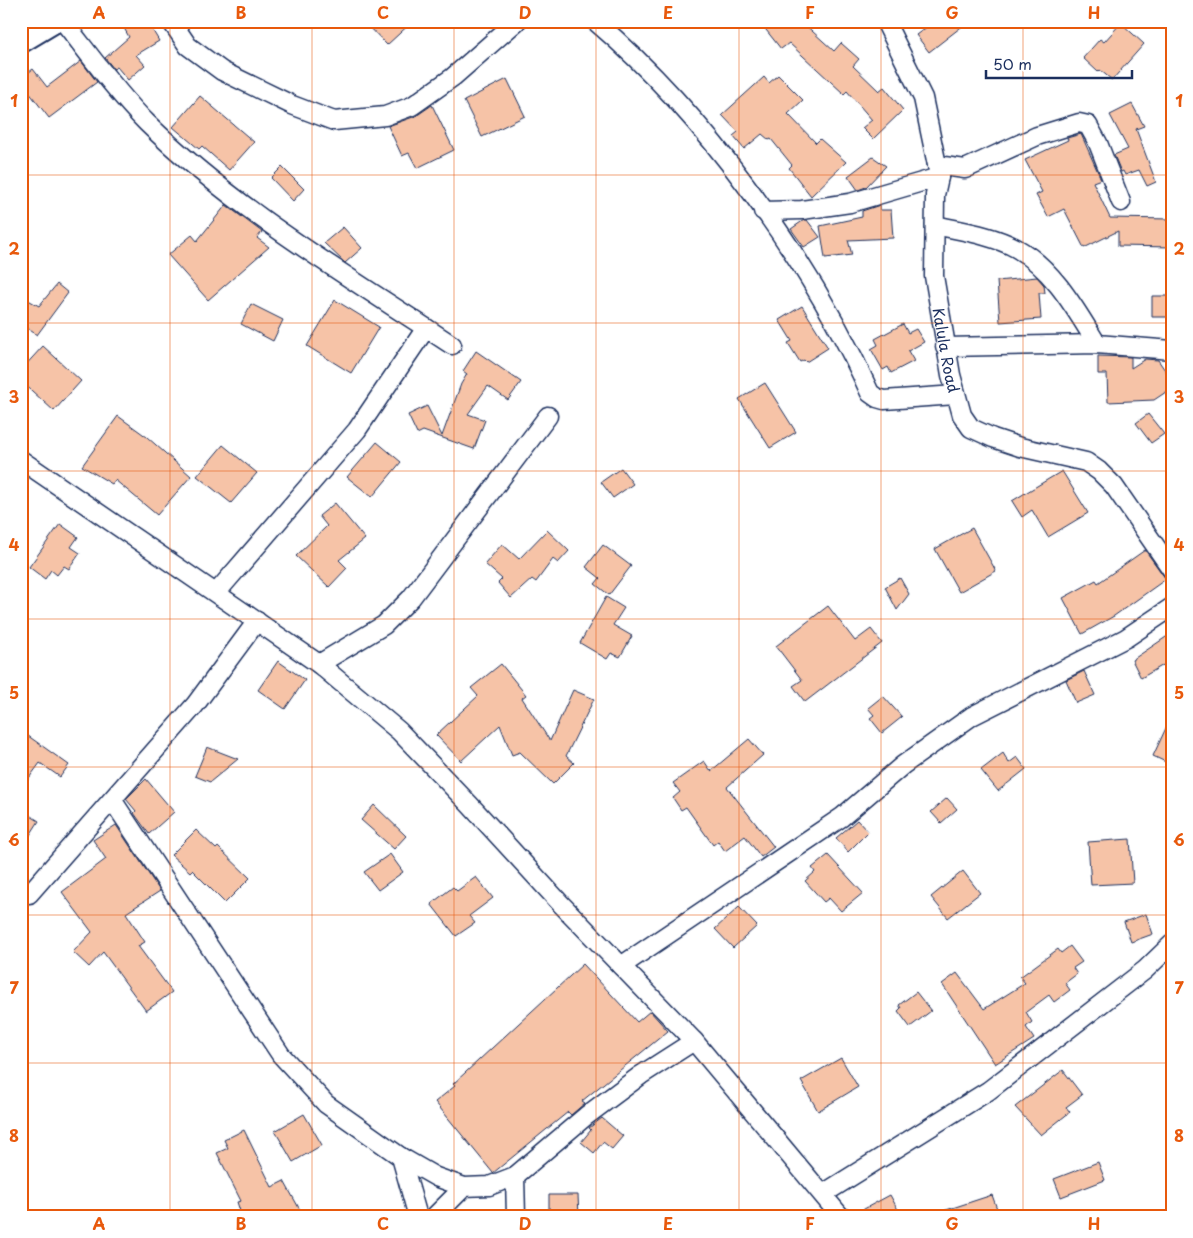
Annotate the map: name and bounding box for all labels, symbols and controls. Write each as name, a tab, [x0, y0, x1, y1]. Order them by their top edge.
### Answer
text: A	[93, 0, 106, 24]
text: B	[236, 0, 247, 24]
text: C	[377, 0, 389, 24]
text: D	[519, 0, 531, 24]
text: E	[663, 0, 673, 24]
text: F	[805, 0, 815, 24]
text: G	[945, 0, 959, 24]
text: H	[1088, 0, 1100, 24]
scale bar	[986, 48, 1132, 80]
text: 50 m	[993, 52, 1032, 75]
text: 1	[10, 88, 18, 112]
text: 1	[1175, 88, 1183, 112]
text: 2	[8, 236, 20, 260]
text: 2	[1173, 236, 1185, 260]
street label: Kalula Road	[928, 306, 967, 395]
text: 3	[9, 384, 19, 408]
text: 3	[1174, 384, 1184, 408]
text: 4	[9, 532, 20, 556]
text: 4	[1174, 532, 1185, 556]
text: 5	[9, 680, 19, 704]
text: 5	[1174, 680, 1184, 704]
text: 6	[8, 827, 20, 851]
text: 6	[1173, 827, 1185, 851]
text: 7	[9, 975, 19, 999]
text: 7	[1174, 975, 1184, 999]
text: 8	[9, 1123, 19, 1147]
text: 8	[1174, 1123, 1184, 1147]
text: A	[93, 1211, 106, 1235]
text: B	[236, 1211, 247, 1235]
text: C	[377, 1211, 389, 1235]
text: D	[519, 1211, 531, 1235]
text: E	[663, 1211, 673, 1235]
text: F	[805, 1211, 815, 1235]
text: G	[945, 1211, 959, 1235]
text: H	[1088, 1211, 1100, 1235]

